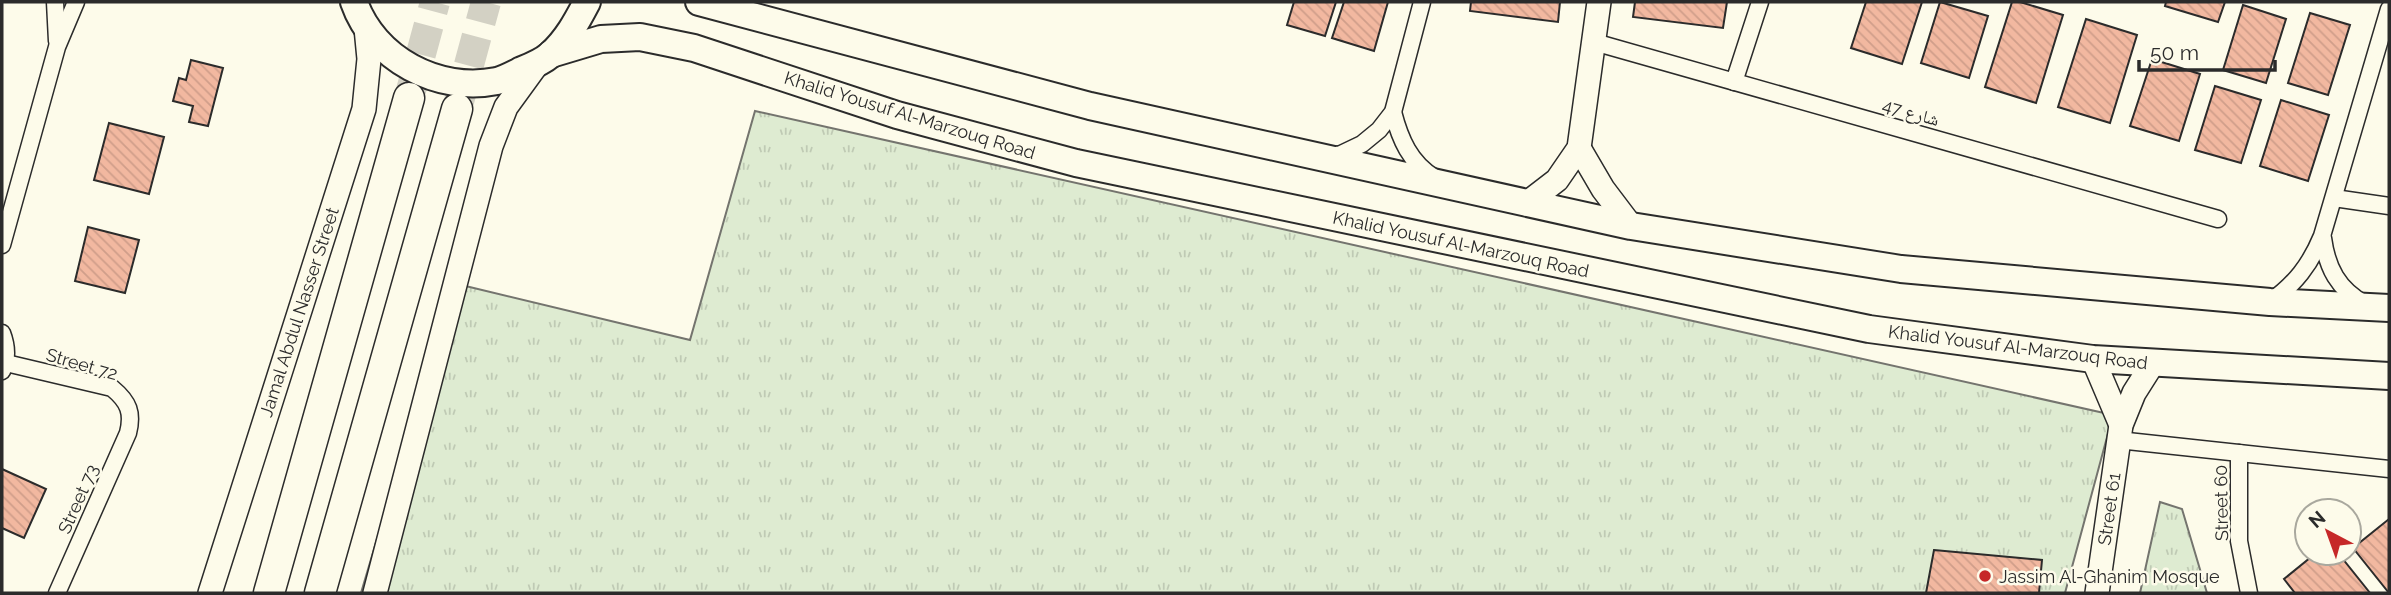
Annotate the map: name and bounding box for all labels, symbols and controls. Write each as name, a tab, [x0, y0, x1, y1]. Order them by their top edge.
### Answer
scale bar	[2139, 28, 2276, 72]
text: 50 m	[2150, 40, 2199, 65]
street label: Khalid Yousuf Al-Marzouq Road	[782, 67, 1038, 163]
street label: شارع 47	[1880, 94, 1942, 131]
street label: Jamal Abdul Nasser Street	[255, 205, 343, 419]
street label: Khalid Yousuf Al-Marzouq Road	[1331, 207, 1591, 281]
street label: Khalid Yousuf Al-Marzouq Road	[1887, 321, 2149, 373]
street label: Street 72	[44, 344, 120, 384]
street label: Street 73	[53, 461, 103, 537]
street label: Street 60	[2210, 465, 2232, 541]
street label: Street 61	[2094, 471, 2125, 547]
north arrow	[2293, 497, 2363, 567]
text: N	[2304, 506, 2330, 532]
place label: Jassim Al-Ghanim Mosque	[1999, 566, 2220, 587]
marker: Jassim Al-Ghanim Mosque	[1977, 568, 1993, 584]

